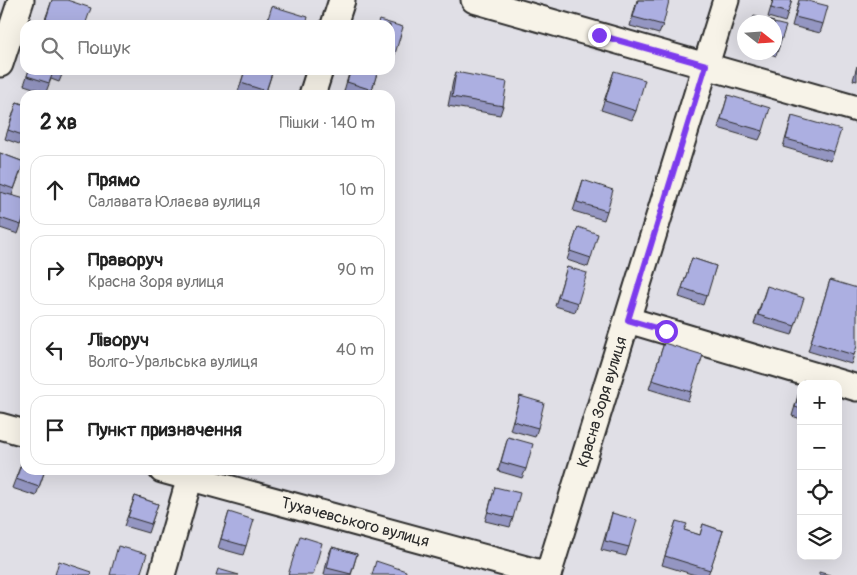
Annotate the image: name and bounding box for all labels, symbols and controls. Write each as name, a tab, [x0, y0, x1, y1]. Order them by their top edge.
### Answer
north arrow	[737, 15, 782, 60]
search box	[20, 20, 395, 75]
route end	[588, 24, 611, 47]
icon: search	[38, 34, 66, 62]
text: Пошук	[78, 36, 131, 60]
text: 2 хв	[40, 109, 77, 136]
text: Пішки · 140 m	[280, 113, 375, 133]
text: Прямо	[88, 168, 140, 192]
icon: ahead	[41, 176, 69, 204]
text: 10 m	[339, 180, 374, 200]
text: Салавата Юлаєва вулиця	[88, 192, 260, 212]
text: Праворуч	[88, 248, 163, 272]
icon: right	[41, 256, 69, 284]
text: 90 m	[337, 260, 374, 280]
text: Красна Зоря вулиця	[88, 272, 224, 292]
route start	[655, 320, 678, 343]
text: Ліворуч	[88, 328, 149, 352]
street label: Красна Зоря вулиця	[573, 334, 631, 470]
icon: left	[41, 336, 69, 364]
text: 40 m	[336, 340, 374, 360]
text: Волго-Уральська вулиця	[88, 352, 258, 372]
map controls	[797, 380, 842, 560]
button: +	[797, 380, 842, 425]
icon: arrive	[41, 416, 69, 444]
text: Пункт призначення	[88, 418, 242, 442]
button: −	[797, 425, 842, 470]
button: locate	[797, 470, 842, 515]
street label: Тухачевського вулиця	[279, 493, 431, 551]
button: layers	[797, 515, 842, 560]

